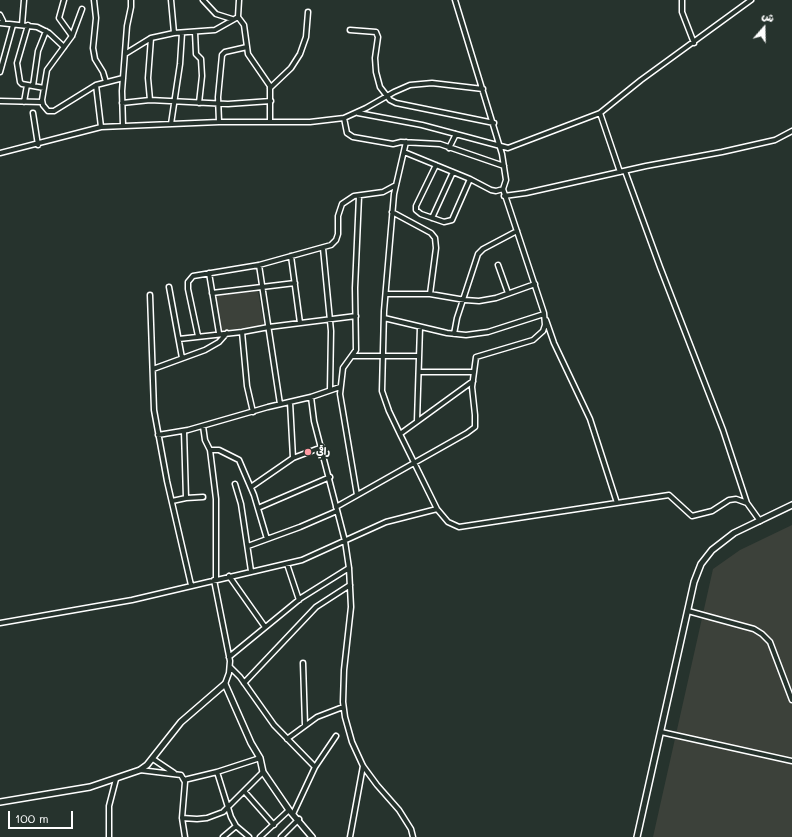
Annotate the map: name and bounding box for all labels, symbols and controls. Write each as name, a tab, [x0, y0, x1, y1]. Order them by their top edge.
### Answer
text: ش	[760, 7, 777, 25]
north arrow	[744, 8, 784, 48]
place label: راقي	[316, 446, 330, 458]
marker: راقي	[303, 447, 313, 457]
scale bar	[10, 803, 75, 829]
text: 100 m	[15, 810, 49, 826]

